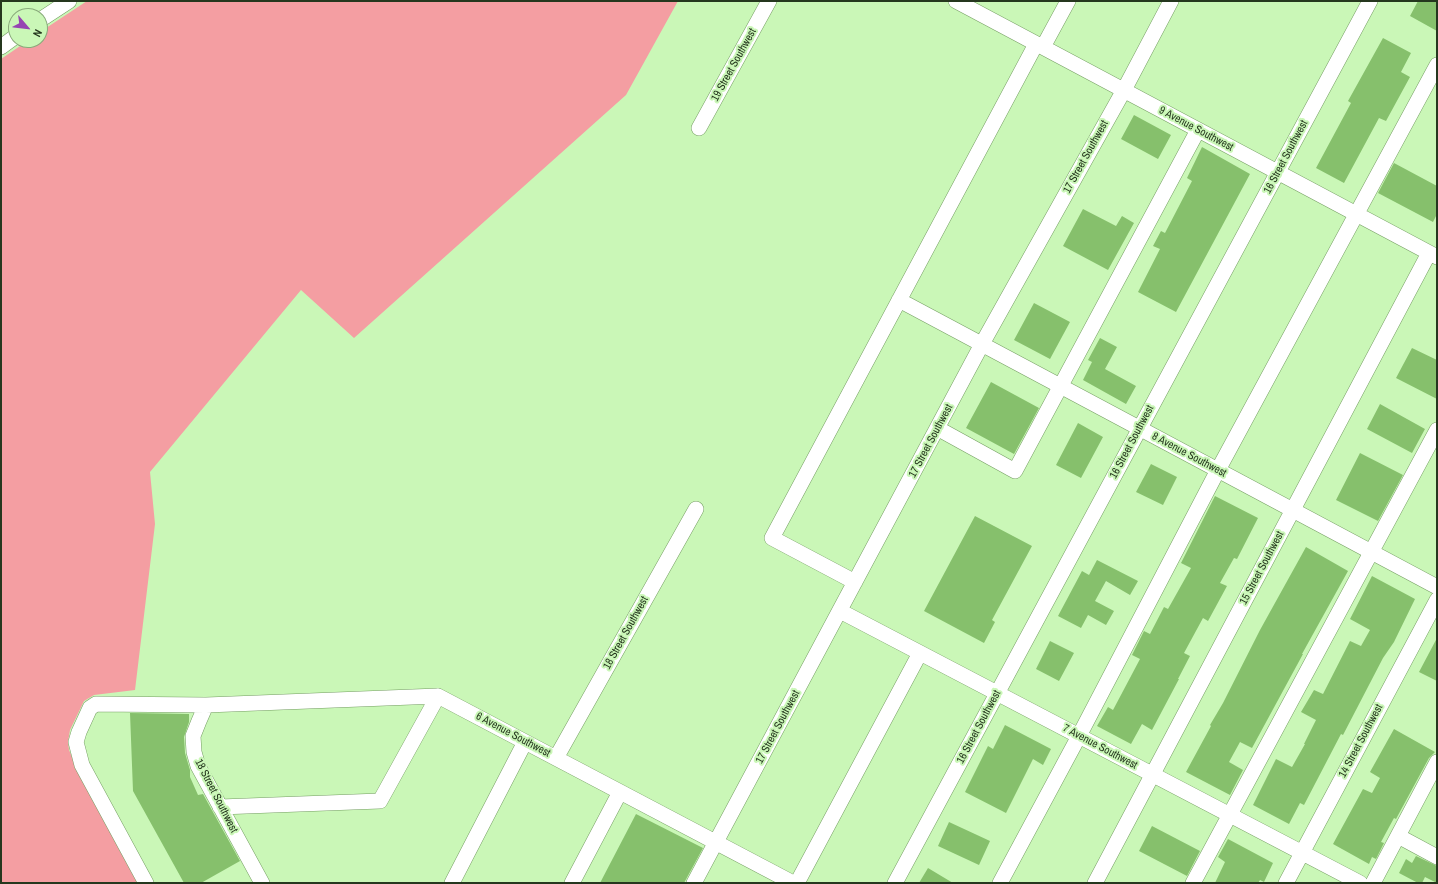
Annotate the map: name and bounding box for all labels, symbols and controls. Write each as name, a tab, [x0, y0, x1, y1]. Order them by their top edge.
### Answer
north arrow	[8, 8, 48, 48]
street label: 19 Street Southwest	[709, 26, 759, 104]
text: N	[30, 27, 45, 39]
street label: 9 Avenue Southwest	[1156, 104, 1236, 154]
street label: 17 Street Southwest	[1061, 118, 1111, 196]
street label: 16 Street Southwest	[1261, 118, 1311, 196]
street label: 17 Street Southwest	[906, 402, 956, 480]
street label: 16 Street Southwest	[1107, 403, 1157, 481]
street label: 8 Avenue Southwest	[1149, 430, 1229, 480]
street label: 15 Street Southwest	[1237, 529, 1287, 607]
street label: 18 Street Southwest	[601, 594, 651, 672]
street label: 17 Street Southwest	[753, 688, 803, 766]
street label: 16 Street Southwest	[954, 688, 1004, 766]
street label: 14 Street Southwest	[1336, 702, 1386, 780]
street label: 6 Avenue Southwest	[473, 710, 553, 760]
street label: 7 Avenue Southwest	[1060, 722, 1140, 772]
street label: 18 Street Southwest	[192, 757, 240, 835]

